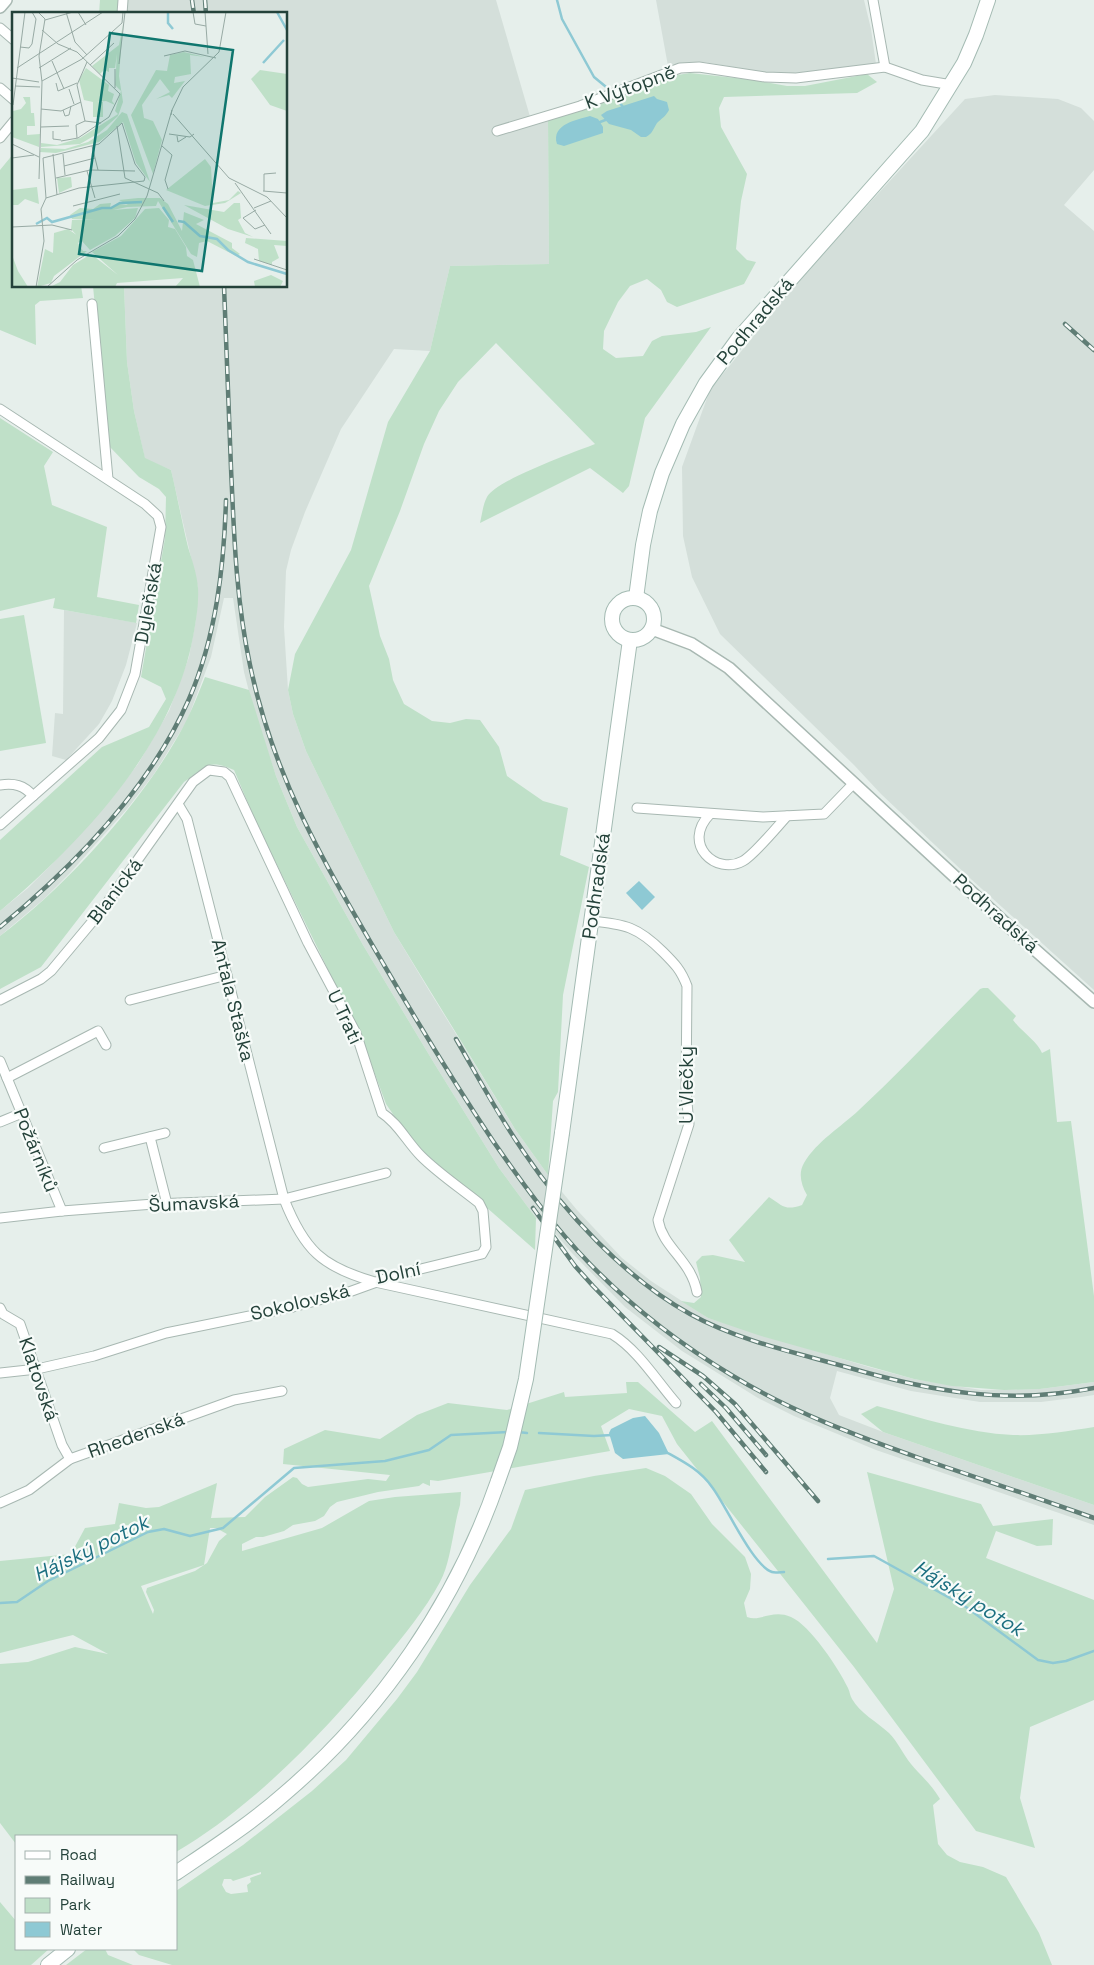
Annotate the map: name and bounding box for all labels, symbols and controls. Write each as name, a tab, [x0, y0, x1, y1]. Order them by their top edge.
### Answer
inset map	[12, 12, 288, 288]
street label: K Výtopně	[581, 59, 679, 115]
street label: Podhradská	[711, 272, 799, 370]
street label: Dyleňská	[129, 560, 168, 646]
street label: Podhradská	[576, 831, 616, 941]
street label: Blanická	[82, 853, 148, 929]
street label: Podhradská	[948, 868, 1044, 958]
street label: Antala Staška	[206, 936, 260, 1064]
street label: U Trati	[322, 986, 368, 1048]
street label: U Vlečky	[674, 1046, 699, 1124]
street label: Požárníků	[8, 1104, 64, 1196]
street label: Šumavská	[148, 1188, 240, 1218]
street label: Dolní	[373, 1256, 423, 1290]
street label: Sokolovská	[248, 1278, 352, 1326]
street label: Klatovská	[13, 1334, 65, 1424]
street label: Rhedenská	[84, 1406, 188, 1464]
water label: Hájský potok	[29, 1508, 155, 1587]
water label: Hájský potok	[909, 1554, 1031, 1643]
legend	[15, 1835, 178, 1950]
text: Road	[60, 1845, 97, 1864]
text: Railway	[60, 1870, 115, 1889]
text: Park	[60, 1895, 91, 1914]
text: Water	[60, 1920, 103, 1939]

